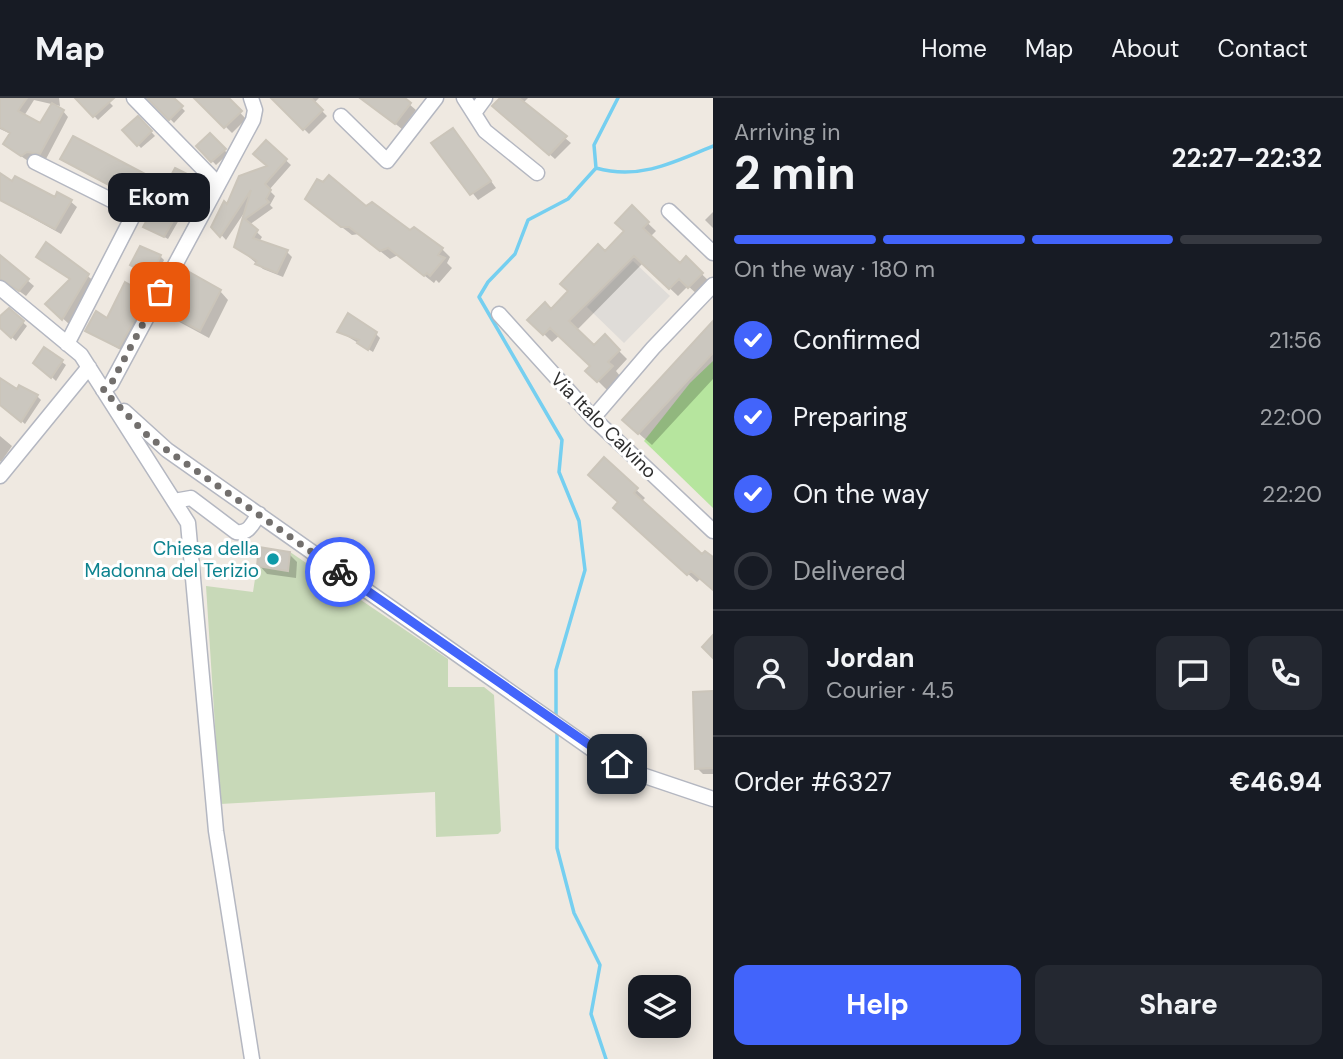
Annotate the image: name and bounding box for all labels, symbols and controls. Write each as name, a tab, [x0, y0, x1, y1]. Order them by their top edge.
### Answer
text: Map	[35, 27, 105, 70]
text: Home	[921, 33, 987, 64]
text: Map	[1025, 33, 1073, 64]
text: About	[1111, 33, 1180, 64]
text: Contact	[1218, 33, 1308, 64]
text: Arriving in	[734, 117, 840, 147]
text: 22:27–22:32	[1172, 141, 1322, 175]
text: 2 min	[734, 143, 856, 203]
callout: Ekom	[109, 173, 211, 222]
text: Ekom	[128, 182, 190, 212]
text: On the way · 180 m	[734, 254, 935, 284]
pin	[130, 262, 190, 322]
icon: bag	[141, 273, 179, 311]
icon: check	[734, 321, 772, 359]
text: Confirmed	[793, 323, 920, 357]
text: 21:56	[1268, 325, 1322, 355]
street label: Via Italo Calvino	[545, 367, 662, 484]
icon: check	[734, 398, 772, 436]
text: Preparing	[793, 400, 908, 434]
text: 22:00	[1259, 402, 1322, 432]
icon: check	[734, 475, 772, 513]
text: On the way	[793, 477, 929, 511]
text: 22:20	[1262, 479, 1322, 509]
place label: Chiesa della Madonna del Terizio	[84, 536, 259, 583]
courier	[305, 537, 375, 607]
marker: Chiesa della Madonna del Terizio	[265, 551, 281, 567]
icon: bike	[321, 553, 359, 591]
text: Delivered	[793, 554, 906, 588]
button: person	[734, 636, 808, 710]
button: chat	[1156, 636, 1230, 710]
button: phone	[1248, 636, 1322, 710]
text: Jordan	[826, 641, 915, 675]
text: Courier · 4.5	[826, 675, 954, 705]
pin	[587, 734, 647, 794]
icon: home	[598, 745, 636, 783]
text: Order #6327	[734, 765, 892, 799]
text: €46.94	[1230, 765, 1322, 799]
button: Help	[734, 965, 1021, 1045]
button: Share	[1035, 965, 1322, 1045]
map controls	[628, 975, 691, 1038]
button: layers	[628, 975, 691, 1038]

